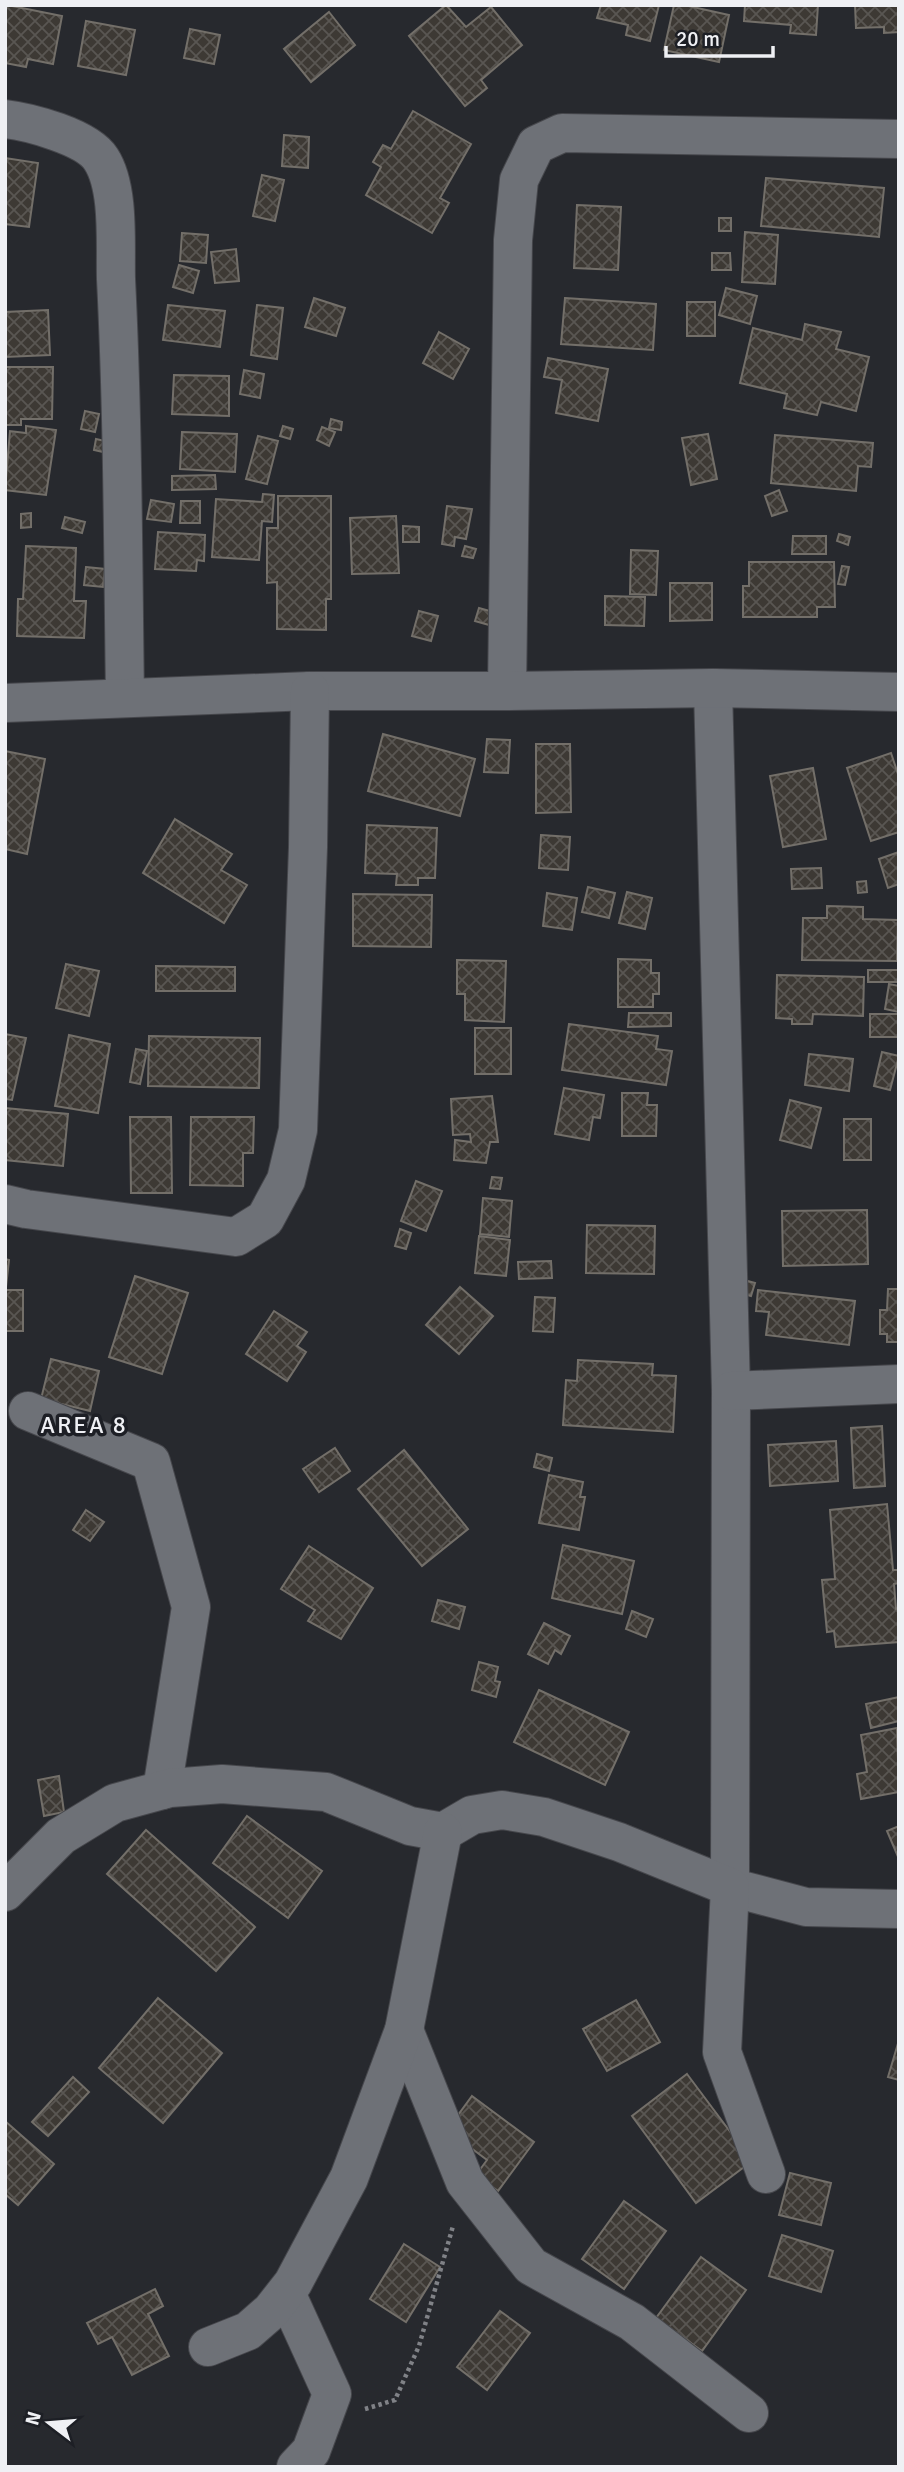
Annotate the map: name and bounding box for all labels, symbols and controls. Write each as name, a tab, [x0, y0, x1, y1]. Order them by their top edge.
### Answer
scale bar	[666, 14, 773, 58]
text: 20 m	[676, 26, 720, 52]
district label: AREA 8	[40, 1410, 128, 1440]
north arrow	[14, 2388, 84, 2458]
text: N	[20, 2409, 47, 2428]

